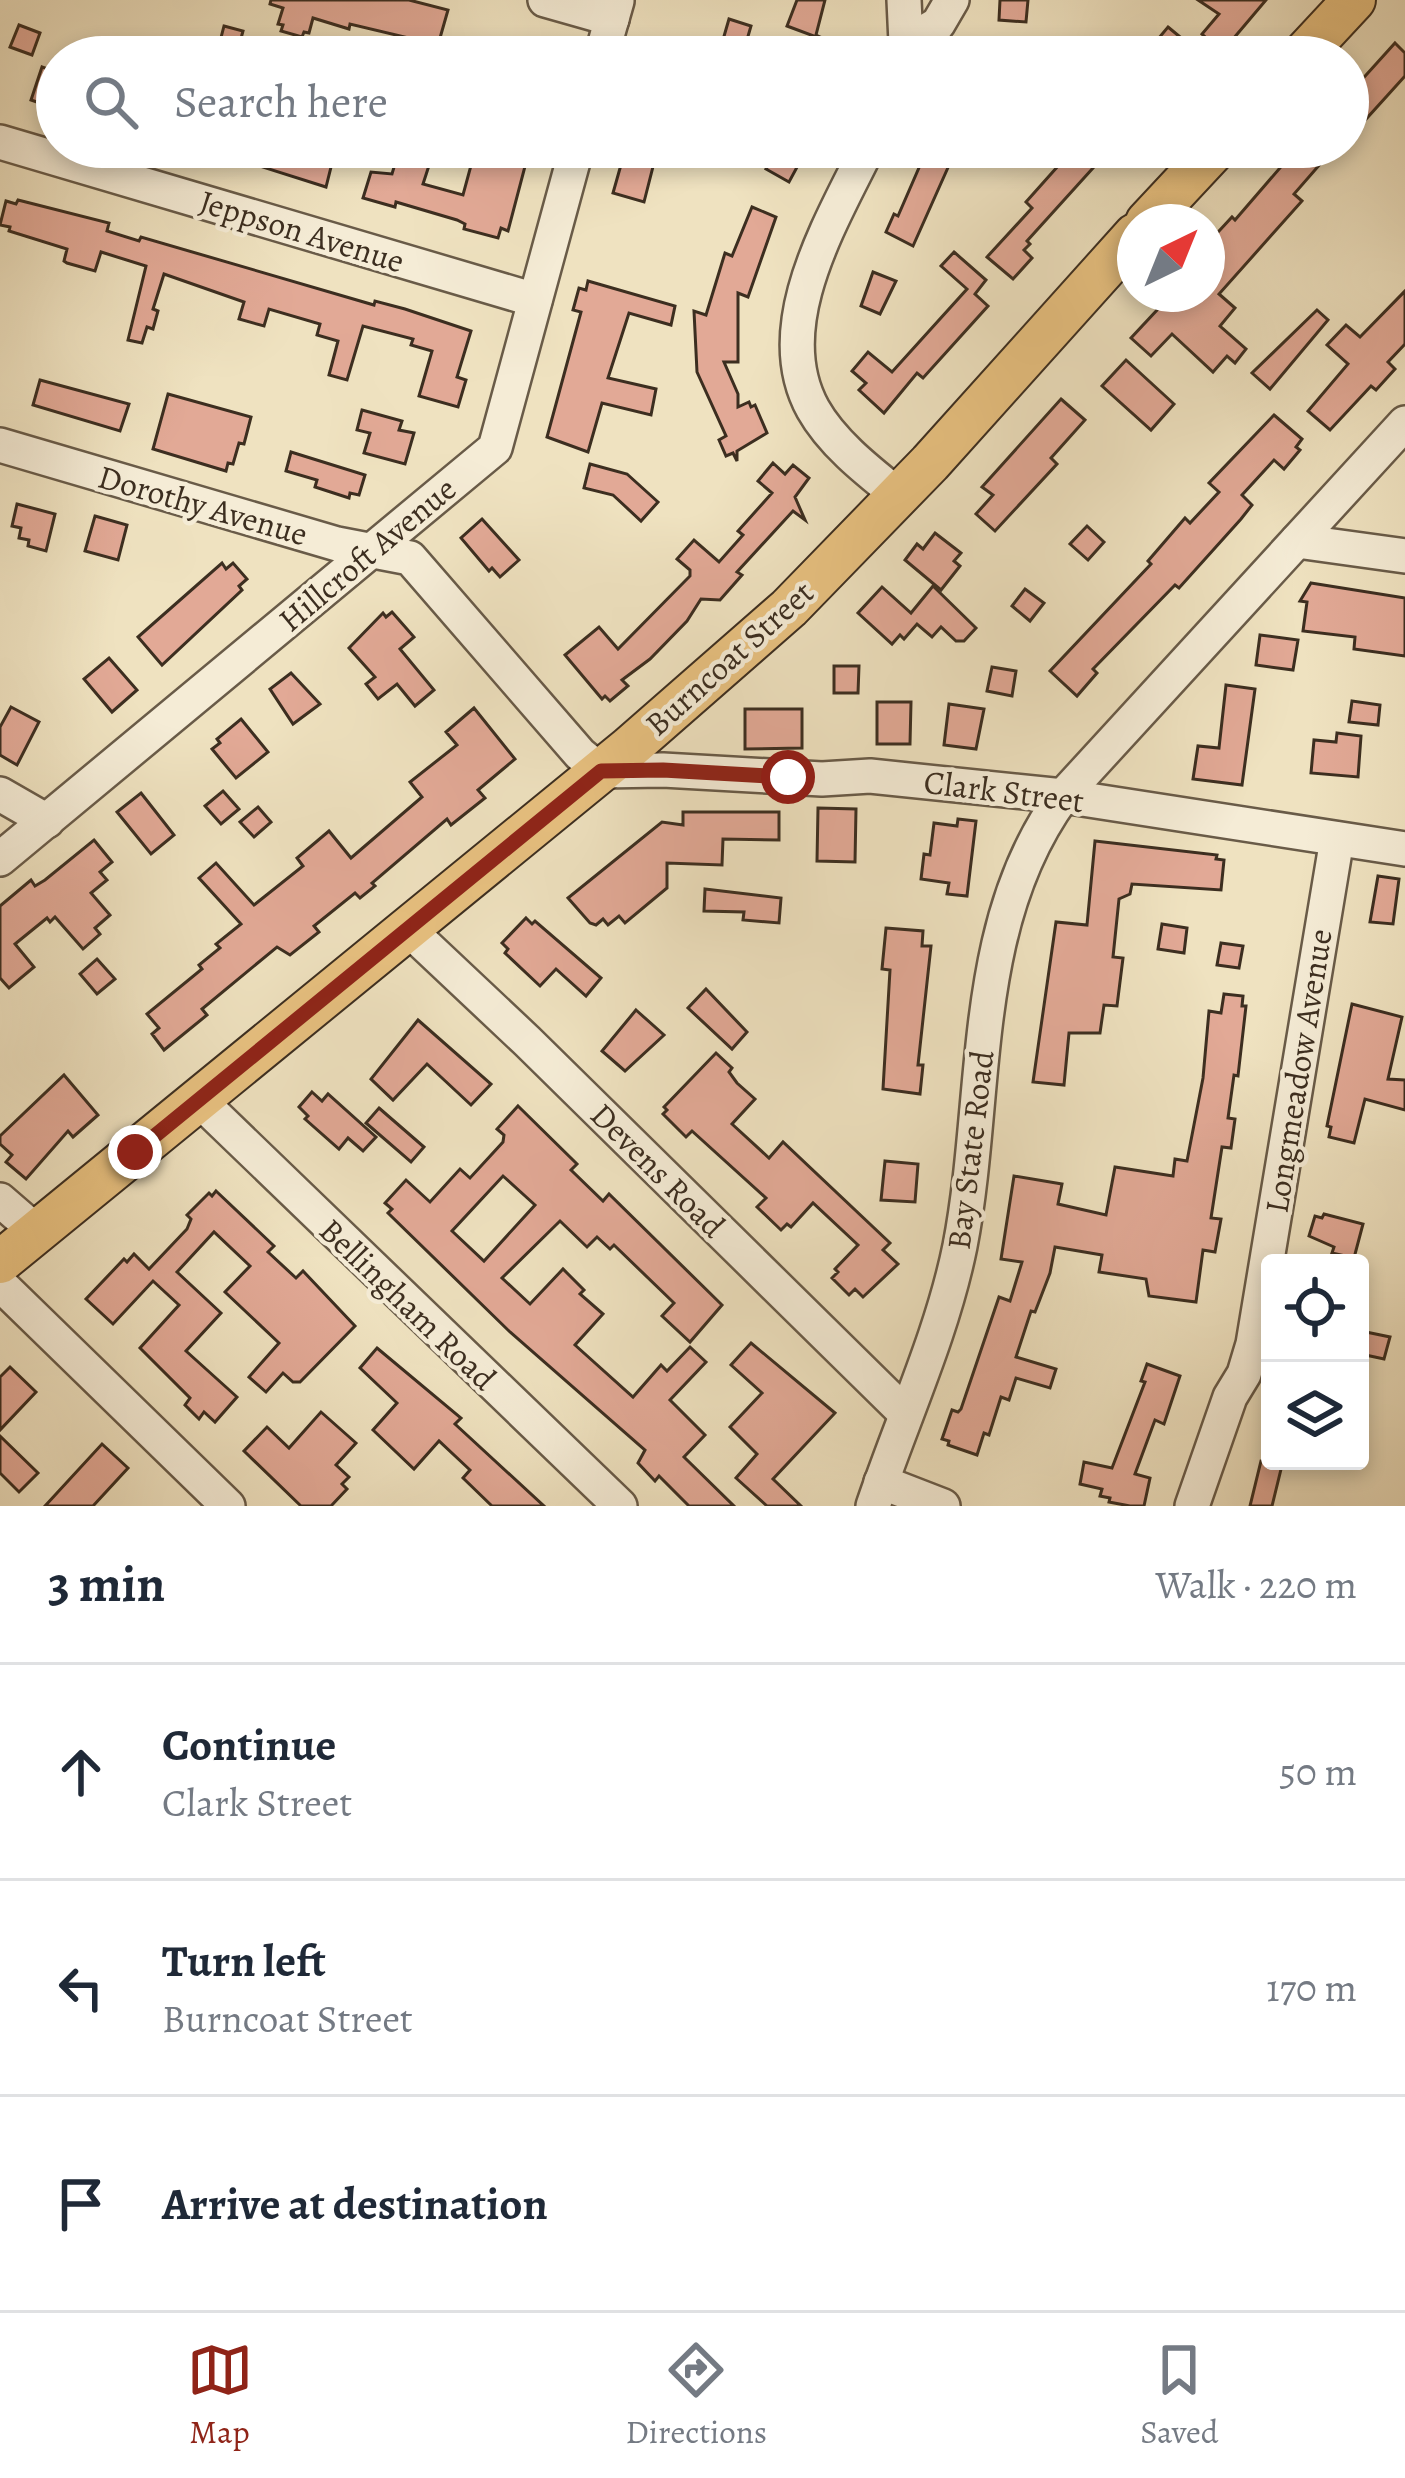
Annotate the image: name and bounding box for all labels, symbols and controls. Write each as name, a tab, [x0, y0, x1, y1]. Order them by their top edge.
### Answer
search box	[36, 36, 1369, 168]
icon: search	[78, 69, 144, 135]
text: Search here	[174, 71, 388, 133]
street label: Jeppson Avenue	[194, 179, 410, 283]
north arrow	[1117, 204, 1225, 312]
street label: Dorothy Avenue	[93, 454, 313, 556]
street label: Hillcroft Avenue	[269, 466, 465, 642]
street label: Burncoat Street	[635, 570, 823, 746]
route start	[761, 750, 815, 804]
street label: Clark Street	[921, 759, 1087, 823]
street label: Longmeadow Avenue	[1253, 926, 1343, 1216]
street label: Bay State Road	[935, 1048, 1005, 1252]
street label: Devens Road	[581, 1093, 735, 1247]
route end	[108, 1125, 162, 1179]
street label: Bellingham Road	[310, 1208, 507, 1400]
map controls	[1261, 1254, 1369, 1470]
button: locate	[1261, 1254, 1369, 1362]
button: layers	[1261, 1362, 1369, 1470]
text: 3 min	[48, 1549, 165, 1619]
text: Walk · 220 m	[1156, 1558, 1357, 1611]
text: Continue	[162, 1714, 336, 1776]
icon: ahead	[48, 1739, 114, 1805]
text: 50 m	[1279, 1745, 1357, 1798]
text: Clark Street	[162, 1776, 352, 1829]
text: Turn left	[162, 1930, 326, 1992]
icon: left	[48, 1955, 114, 2021]
text: 170 m	[1266, 1961, 1357, 2014]
text: Burncoat Street	[162, 1992, 413, 2045]
icon: arrive	[48, 2171, 114, 2237]
text: Arrive at destination	[162, 2173, 548, 2235]
tab: Map	[187, 2337, 253, 2454]
tab: Directions	[626, 2337, 767, 2454]
tab: Saved	[1140, 2337, 1218, 2454]

